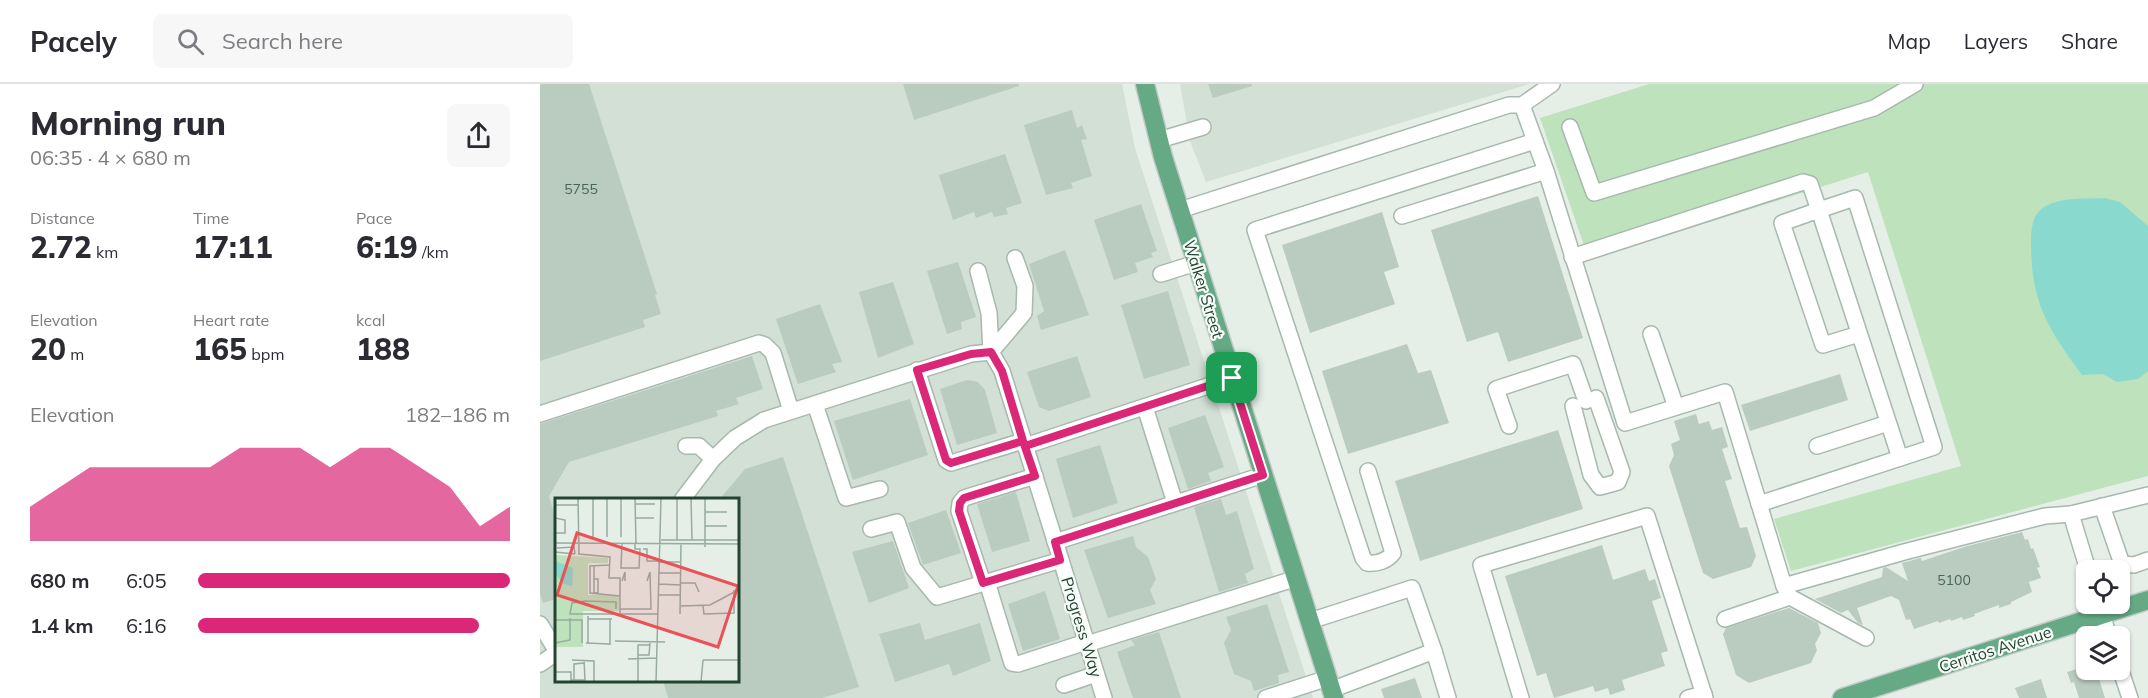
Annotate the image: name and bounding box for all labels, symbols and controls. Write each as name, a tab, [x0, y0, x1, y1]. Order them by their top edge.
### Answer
search box	[153, 14, 573, 68]
text: Pacely	[30, 24, 117, 59]
icon: search	[174, 25, 207, 58]
text: Search here	[222, 27, 343, 55]
text: Map	[1888, 28, 1931, 54]
text: Layers	[1964, 28, 2028, 54]
text: Share	[2061, 28, 2118, 54]
text: Morning run	[30, 102, 226, 143]
button: share	[447, 104, 510, 167]
text: 06:35 · 4 × 680 m	[30, 145, 191, 170]
house number: 5755	[564, 180, 598, 198]
text: Distance	[30, 208, 95, 228]
text: Time	[193, 208, 229, 228]
text: Pace	[356, 208, 392, 228]
text: 2.72	[30, 228, 92, 266]
text: 17:11	[193, 228, 273, 266]
text: 6:19	[356, 228, 418, 266]
street label: Walker Street	[1180, 238, 1228, 341]
text: km	[92, 242, 118, 262]
text: /km	[418, 242, 449, 262]
text: Elevation	[30, 310, 98, 330]
text: Heart rate	[193, 310, 269, 330]
text: kcal	[356, 310, 385, 330]
text: 20	[30, 330, 66, 368]
text: 165	[193, 330, 247, 368]
text: 188	[356, 330, 410, 368]
text: m	[66, 344, 84, 364]
text: bpm	[247, 344, 284, 364]
pin	[1206, 352, 1257, 403]
icon: arrive	[1215, 361, 1248, 394]
text: Elevation	[30, 402, 115, 427]
text: 182–186 m	[405, 402, 510, 427]
inset map	[555, 498, 740, 683]
map controls	[2076, 560, 2130, 680]
button: locate	[2076, 560, 2130, 614]
text: 680 m	[30, 568, 89, 593]
text: 6:05	[126, 568, 167, 593]
house number: 5100	[1937, 571, 1971, 589]
street label: Progress Way	[1057, 574, 1107, 680]
text: 1.4 km	[30, 613, 93, 638]
text: 6:16	[126, 613, 167, 638]
street label: Cerritos Avenue	[1936, 621, 2054, 677]
button: layers	[2076, 626, 2130, 680]

